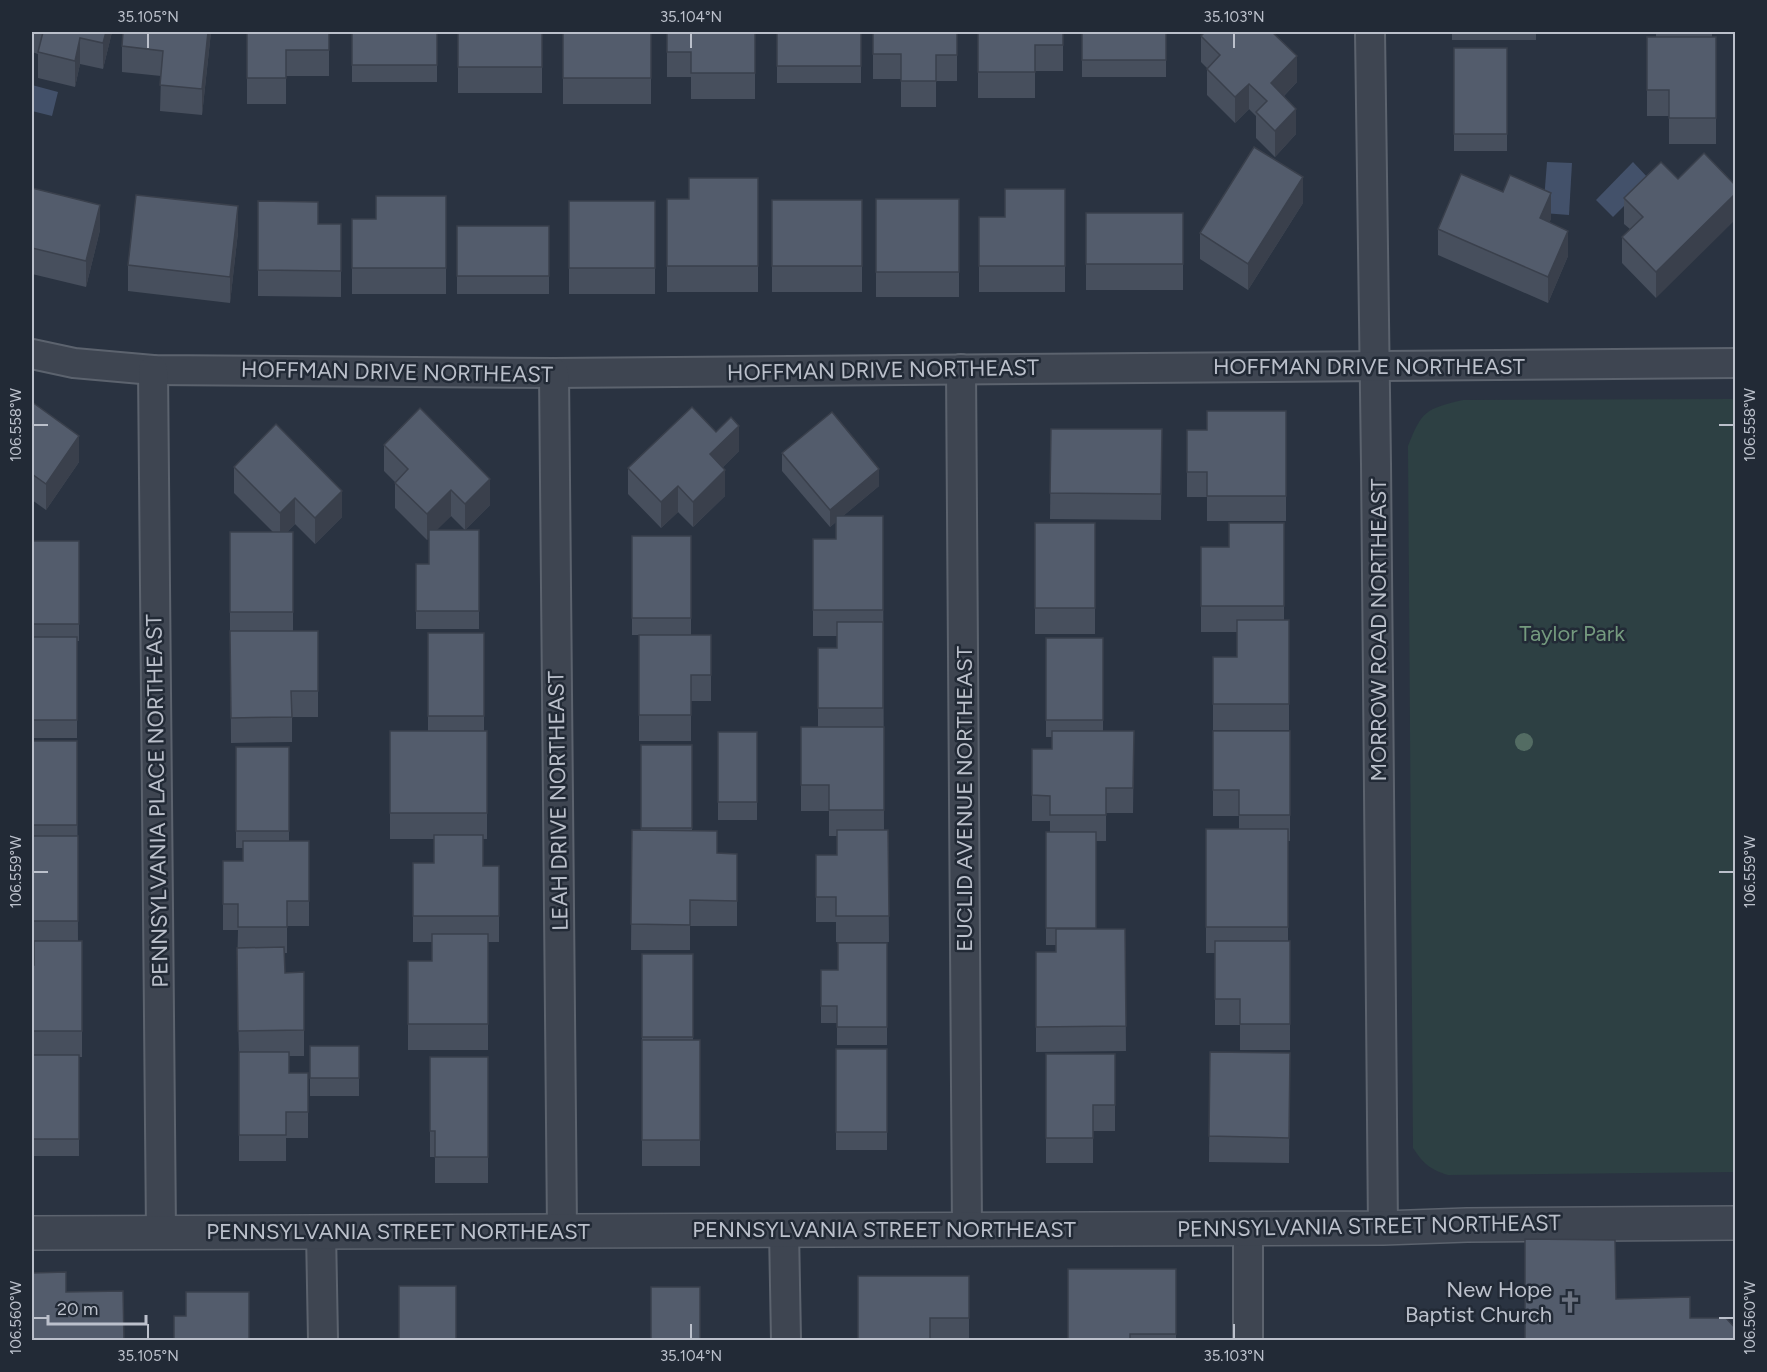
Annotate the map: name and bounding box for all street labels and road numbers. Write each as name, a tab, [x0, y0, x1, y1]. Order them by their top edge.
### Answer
street label: HOFFMAN DRIVE NORTHEAST	[1213, 353, 1525, 380]
street label: HOFFMAN DRIVE NORTHEAST	[727, 354, 1039, 386]
street label: HOFFMAN DRIVE NORTHEAST	[241, 356, 553, 388]
street label: MORROW ROAD NORTHEAST	[1365, 479, 1392, 782]
street label: PENNSYLVANIA PLACE NORTHEAST	[140, 614, 174, 988]
street label: EUCLID AVENUE NORTHEAST	[951, 646, 978, 952]
street label: LEAH DRIVE NORTHEAST	[542, 671, 574, 931]
street label: PENNSYLVANIA STREET NORTHEAST	[1177, 1209, 1561, 1243]
street label: PENNSYLVANIA STREET NORTHEAST	[692, 1216, 1076, 1243]
street label: PENNSYLVANIA STREET NORTHEAST	[206, 1218, 590, 1245]

